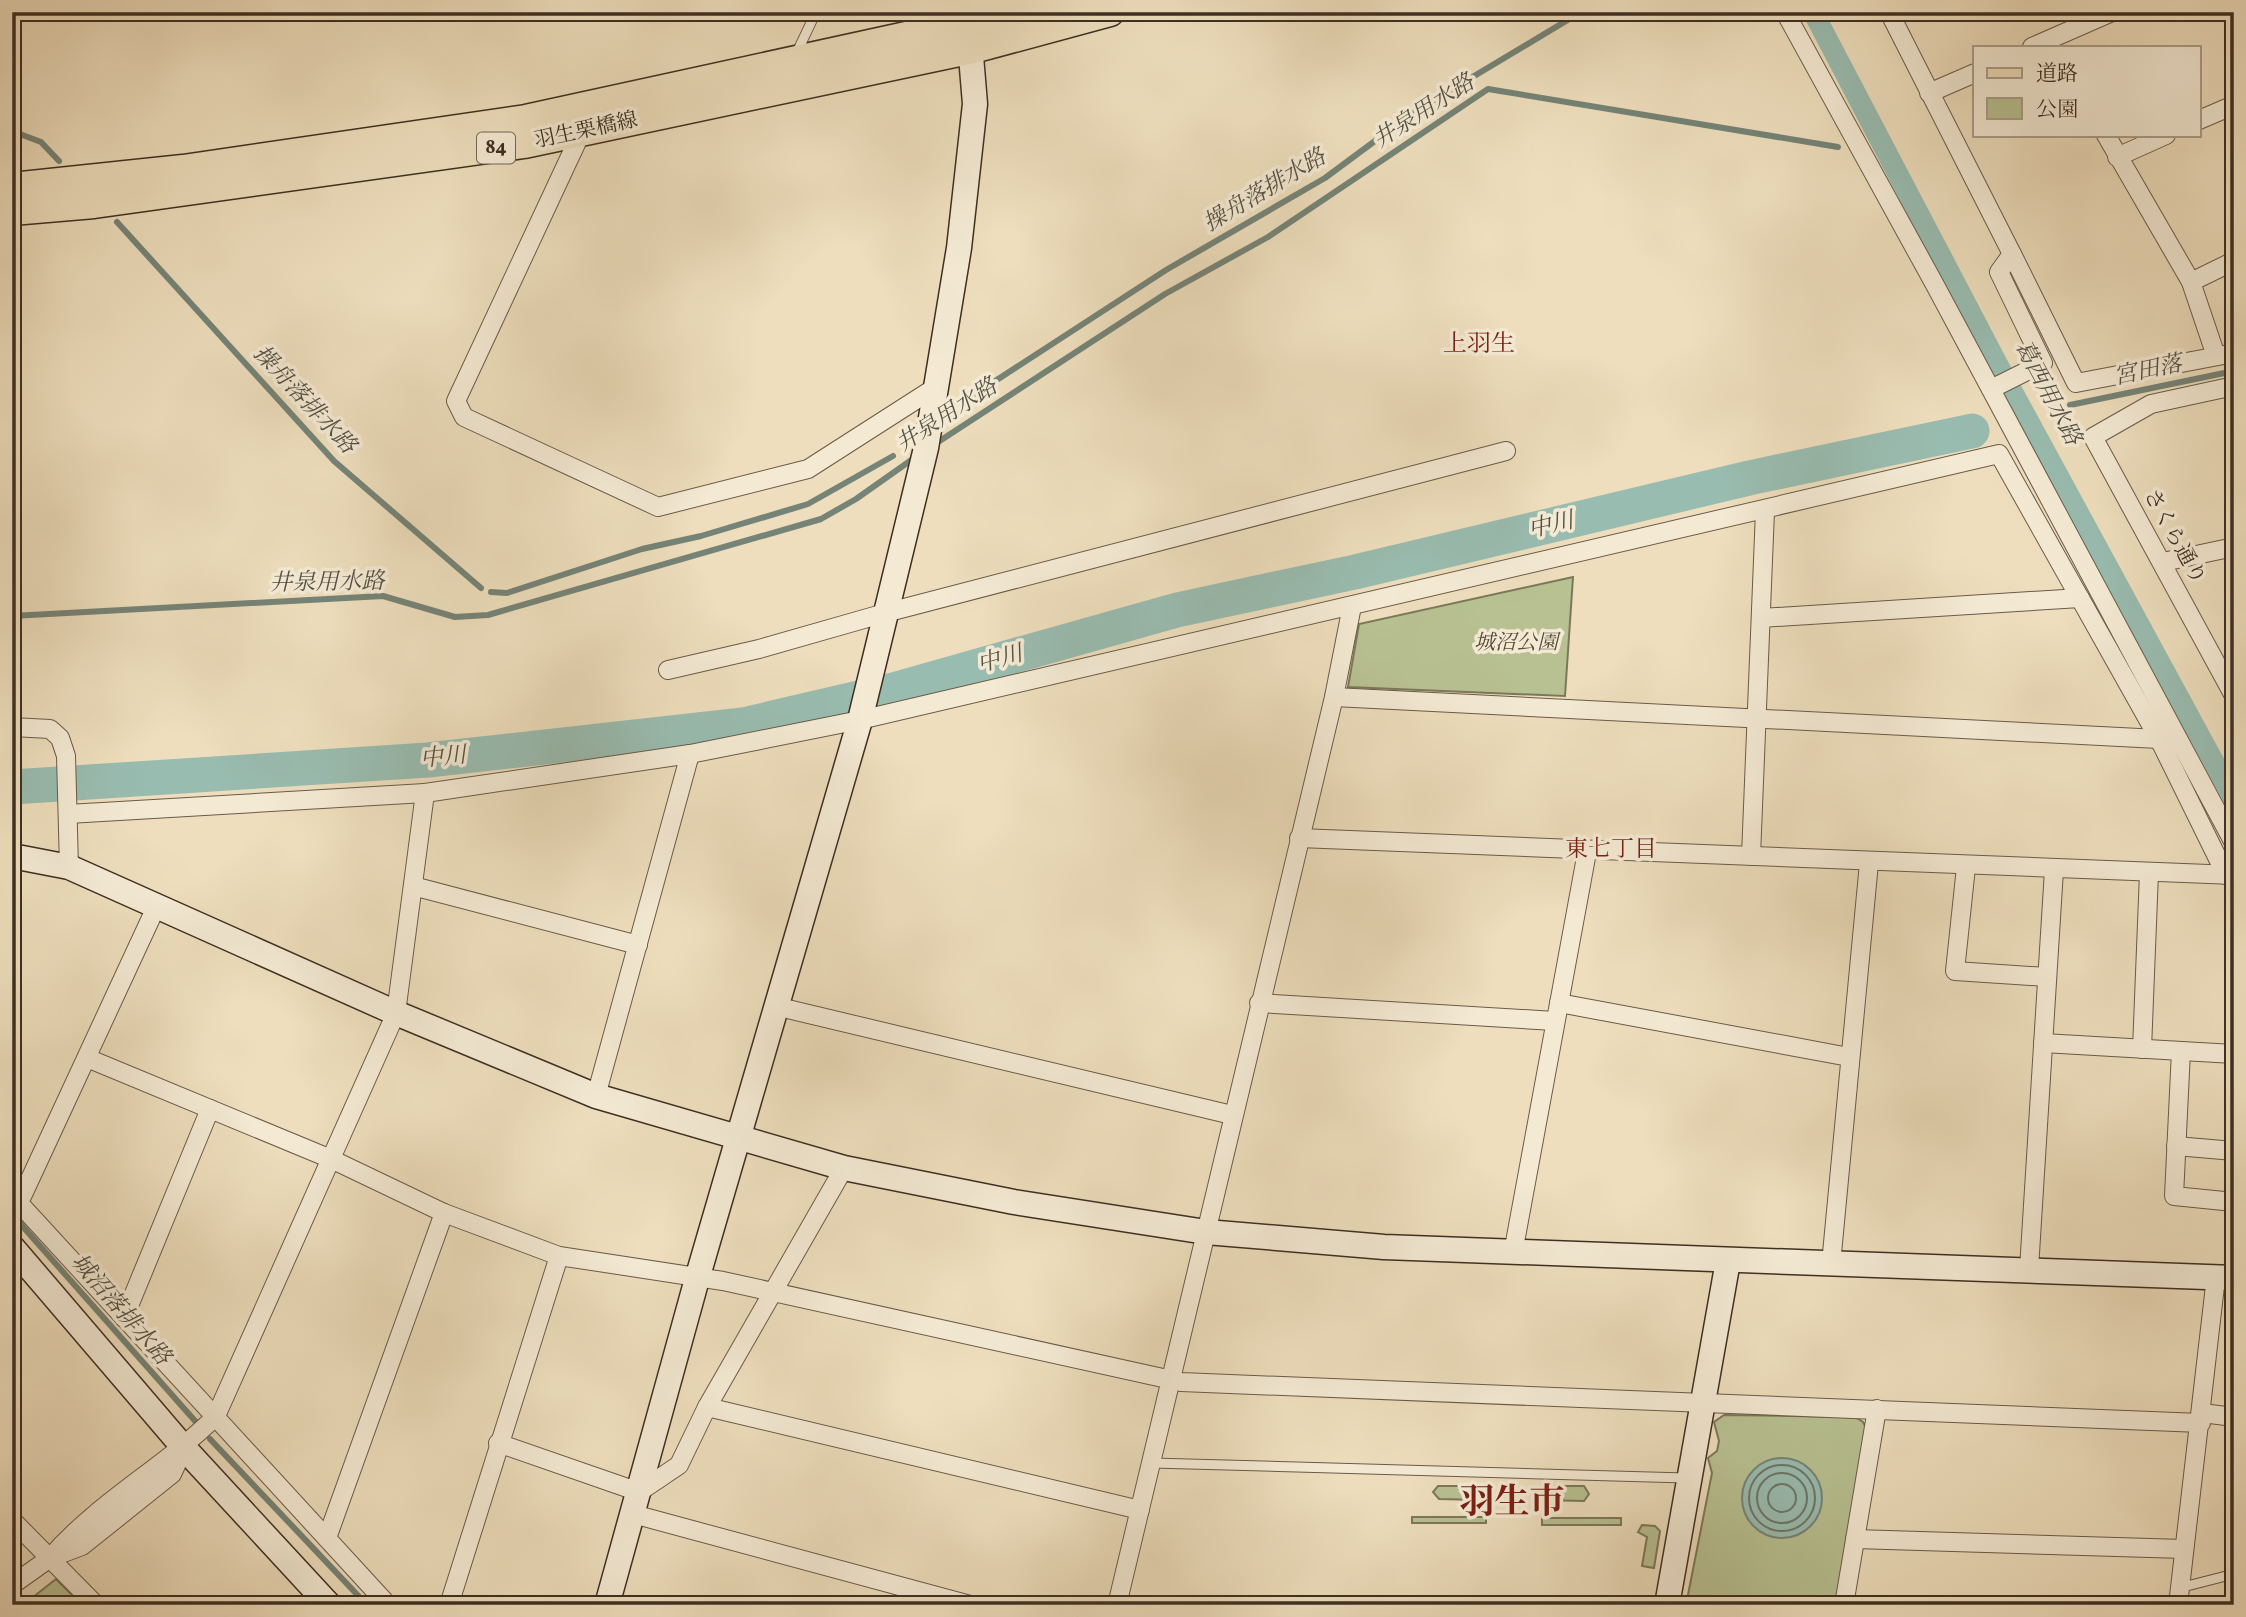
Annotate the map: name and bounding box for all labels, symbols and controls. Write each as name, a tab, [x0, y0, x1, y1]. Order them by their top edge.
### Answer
legend	[1973, 46, 2200, 136]
text: 道路	[2036, 60, 2078, 89]
water label: 井泉用水路	[1367, 66, 1483, 157]
text: 公園	[2036, 96, 2078, 125]
street label: 羽生栗橋線	[532, 106, 640, 156]
road number: 84	[477, 132, 515, 164]
water label: 操舟落排水路	[1198, 141, 1334, 240]
district label: 上羽生	[1443, 328, 1515, 362]
water label: 葛西用水路	[2006, 335, 2089, 453]
water label: 操舟落排水路	[245, 339, 364, 463]
water label: 宮田落	[2111, 347, 2189, 394]
water label: 井泉用水路	[890, 370, 1006, 461]
street label: さくら通り	[2136, 484, 2212, 590]
water label: 中川	[1525, 505, 1580, 547]
water label: 井泉用水路	[269, 566, 387, 600]
park label: 城沼公園	[1474, 629, 1561, 658]
water label: 中川	[973, 637, 1029, 682]
water label: 中川	[418, 739, 471, 776]
district label: 東七丁目	[1565, 834, 1657, 866]
water label: 城沼落排水路	[63, 1247, 179, 1374]
district label: 羽生市	[1459, 1480, 1565, 1528]

